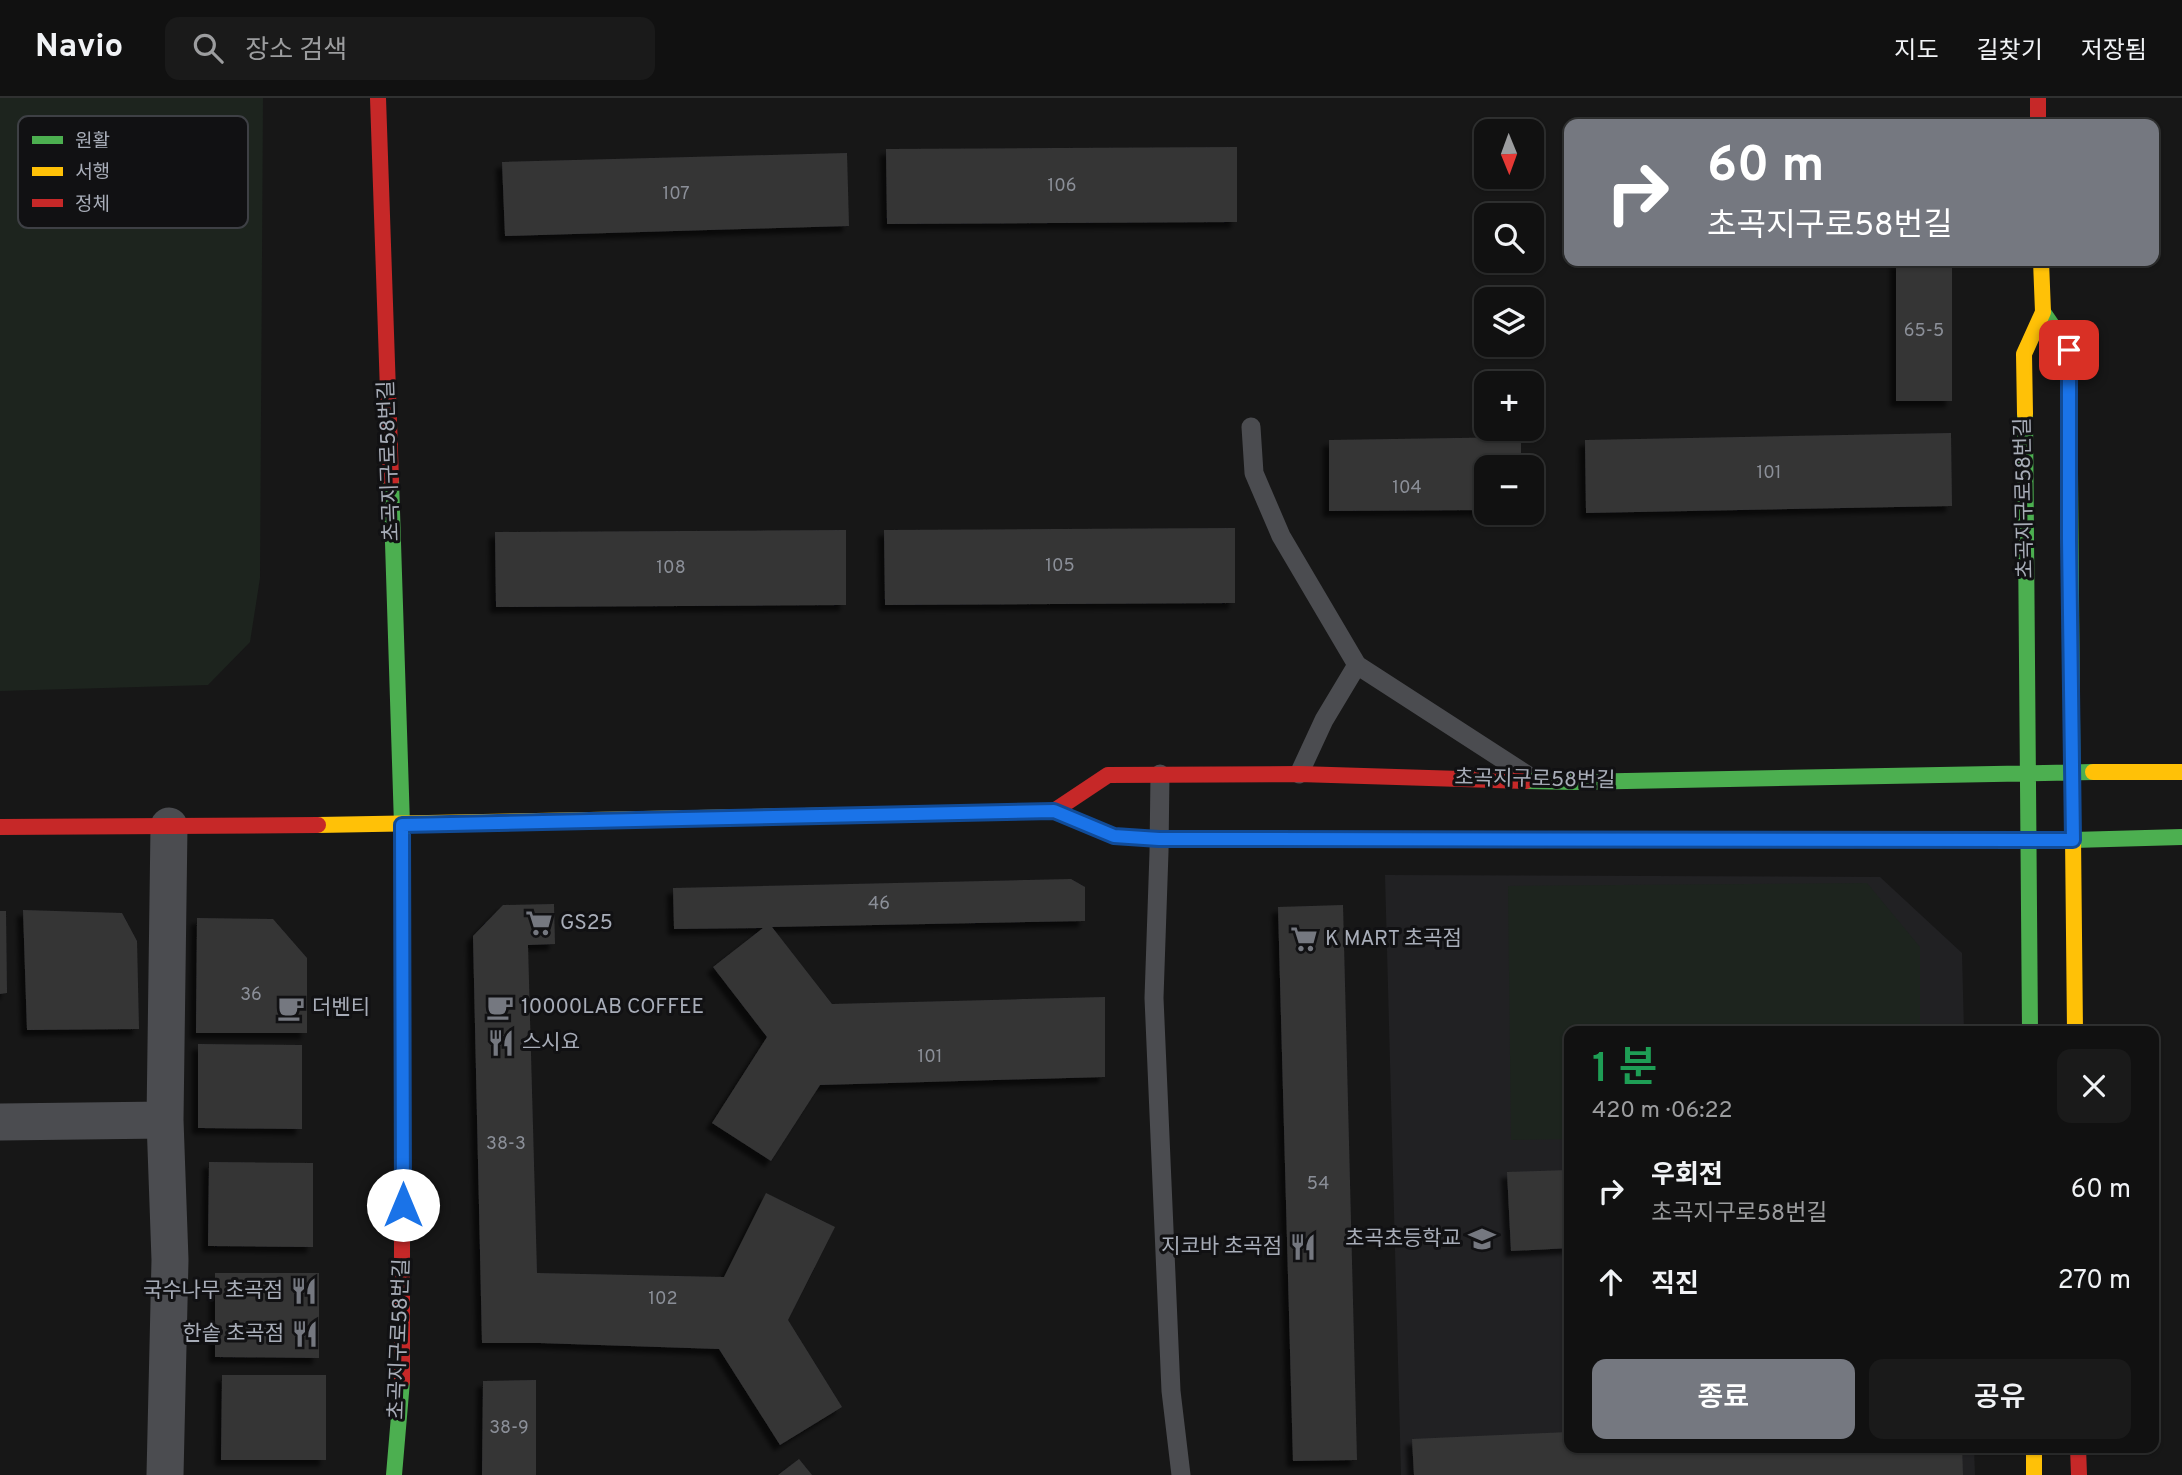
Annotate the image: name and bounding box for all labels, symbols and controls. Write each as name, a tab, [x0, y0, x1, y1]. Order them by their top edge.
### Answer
search box	[165, 17, 655, 80]
text: Navio	[35, 27, 123, 69]
icon: search	[189, 29, 227, 67]
text: 장소 검색	[245, 35, 347, 68]
text: 지도	[1894, 37, 1939, 67]
text: 길찾기	[1977, 37, 2043, 67]
text: 저장됨	[2081, 37, 2147, 67]
legend	[18, 116, 248, 228]
north arrow	[1474, 119, 1544, 189]
map controls	[1474, 119, 1544, 525]
text: 원활	[75, 130, 110, 154]
text: 60 m	[1707, 137, 1825, 199]
icon: right	[1592, 147, 1683, 238]
text: 서행	[75, 161, 110, 185]
house number: 106	[1047, 175, 1077, 198]
house number: 107	[662, 183, 690, 206]
text: 정체	[75, 193, 110, 217]
button: search	[1474, 203, 1544, 273]
text: 초곡지구로58번길	[1707, 207, 1953, 247]
button: layers	[1474, 287, 1544, 357]
house number: 65-5	[1904, 320, 1944, 343]
pin	[2039, 320, 2099, 380]
icon: arrive	[2050, 331, 2088, 369]
button: +	[1474, 371, 1544, 441]
street label: 초곡지구로58번길	[374, 380, 406, 542]
street label: 초곡지구로58번길	[2010, 417, 2040, 579]
button: −	[1474, 455, 1544, 525]
house number: 101	[1757, 462, 1781, 485]
house number: 104	[1392, 477, 1422, 500]
house number: 105	[1045, 555, 1075, 578]
house number: 108	[656, 557, 686, 580]
street label: 초곡지구로58번길	[1454, 765, 1616, 795]
house number: 46	[868, 893, 890, 916]
supermarket icon: GS25	[524, 908, 554, 938]
place label: GS25	[560, 910, 613, 937]
supermarket icon: K MART 초곡점	[1289, 924, 1319, 954]
place label: K MART 초곡점	[1325, 926, 1462, 953]
house number: 36	[240, 984, 262, 1007]
cafe icon: 10000LAB COFFEE	[485, 992, 515, 1022]
cafe icon: 더벤티	[276, 993, 306, 1023]
place label: 10000LAB COFFEE	[521, 994, 704, 1021]
place label: 더벤티	[312, 995, 370, 1022]
restaurant icon: 스시요	[486, 1028, 516, 1058]
place label: 스시요	[522, 1030, 580, 1057]
text: 1 분	[1592, 1044, 1657, 1097]
house number: 101	[918, 1046, 942, 1069]
button: close	[2057, 1049, 2131, 1123]
text: 420 m · 06:22	[1592, 1097, 1733, 1126]
house number: 38-3	[486, 1133, 526, 1156]
text: 우회전	[1651, 1160, 1723, 1193]
position arrow	[366, 1168, 440, 1242]
icon: right	[1592, 1172, 1630, 1210]
house number: 54	[1307, 1173, 1329, 1196]
text: 60 m	[2071, 1174, 2131, 1207]
text: 초곡지구로58번길	[1651, 1200, 1827, 1229]
school or university icon: 초곡초등학교	[1467, 1224, 1497, 1254]
place label: 초곡초등학교	[1345, 1226, 1461, 1253]
restaurant icon: 지코바 초곡점	[1288, 1232, 1318, 1262]
place label: 지코바 초곡점	[1161, 1234, 1282, 1261]
street label: 초곡지구로58번길	[384, 1258, 416, 1420]
icon: ahead	[1592, 1263, 1630, 1301]
text: 270 m	[2058, 1265, 2131, 1298]
text: 직진	[1651, 1269, 1699, 1302]
restaurant icon: 국수나무 초곡점	[289, 1276, 319, 1306]
place label: 국수나무 초곡점	[143, 1278, 283, 1305]
house number: 102	[648, 1288, 678, 1311]
restaurant icon: 한솥 초곡점	[290, 1319, 320, 1349]
place label: 한솥 초곡점	[182, 1321, 284, 1348]
button: 종료	[1592, 1359, 1855, 1439]
button: 공유	[1869, 1359, 2131, 1439]
house number: 38-9	[489, 1417, 529, 1440]

